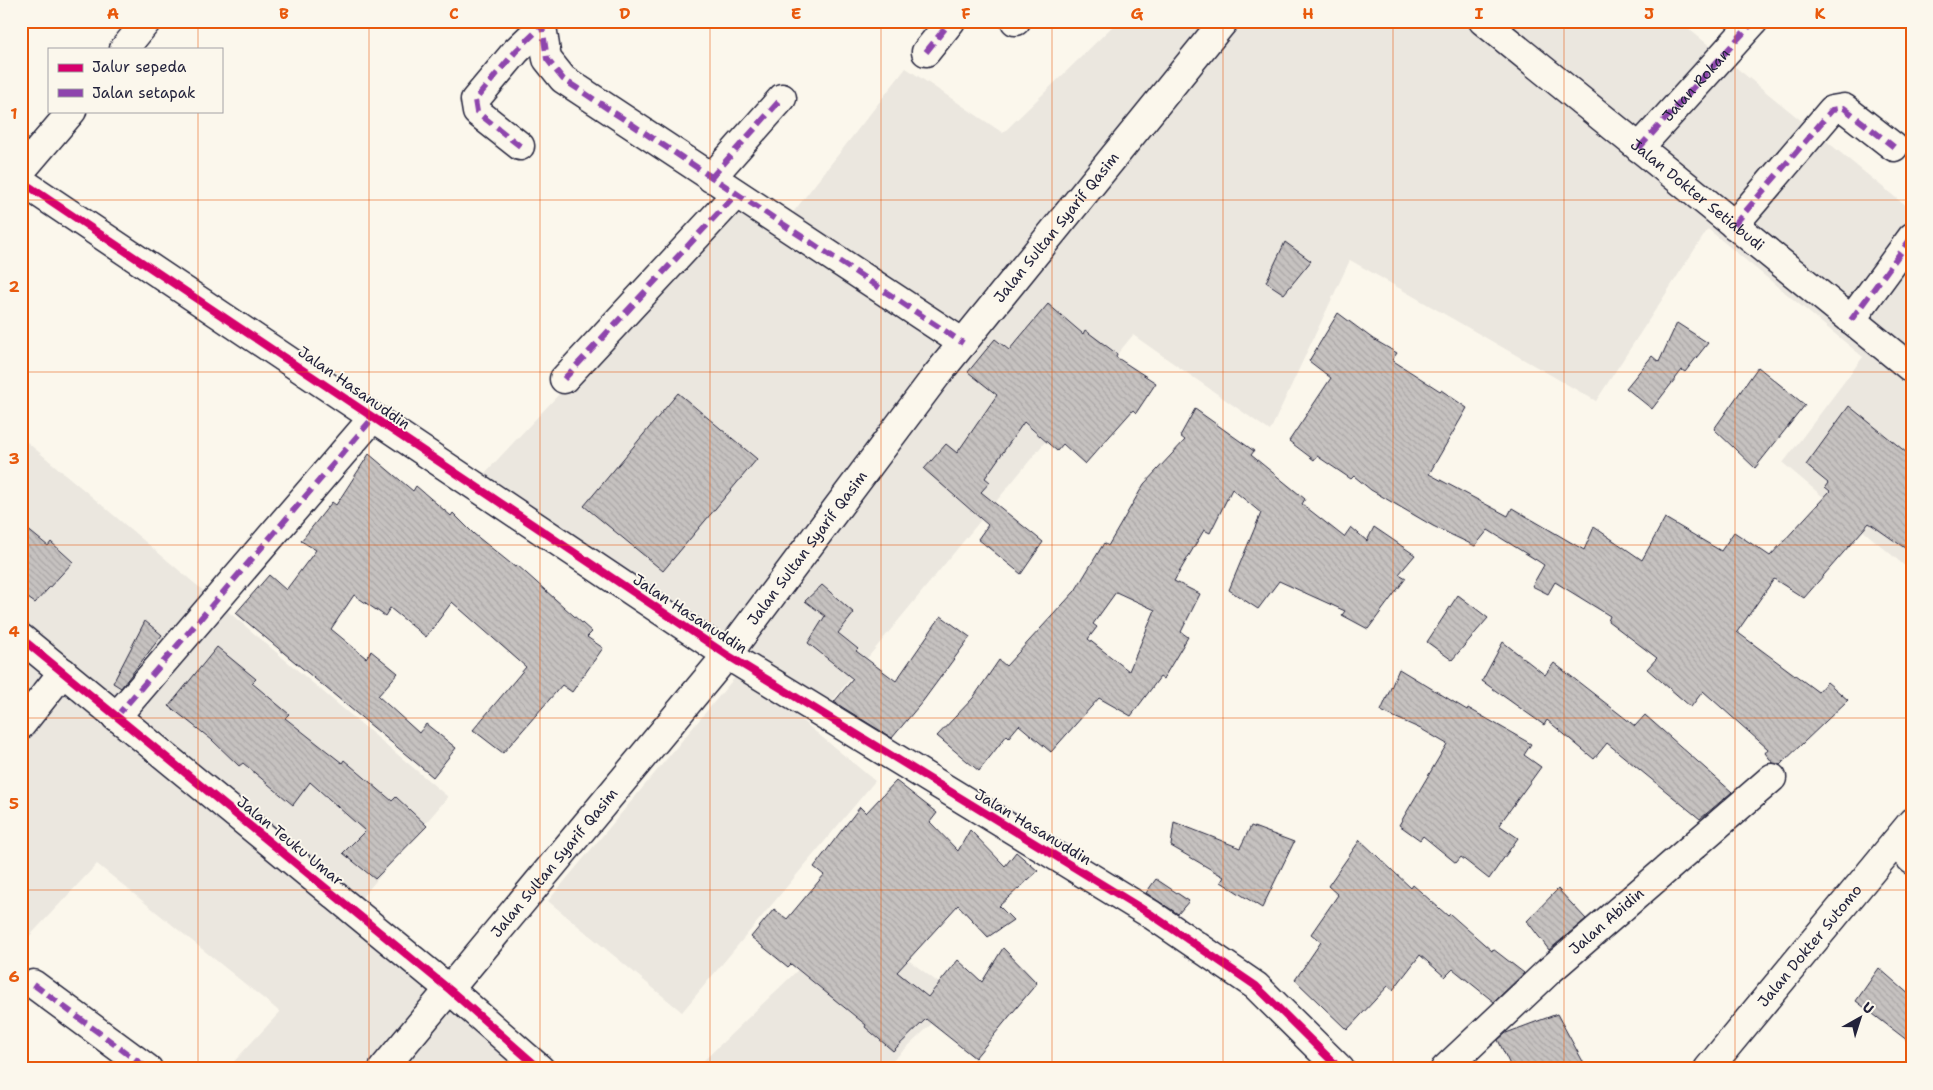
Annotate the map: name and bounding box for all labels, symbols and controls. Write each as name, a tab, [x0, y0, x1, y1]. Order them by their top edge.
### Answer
text: A	[107, 3, 119, 24]
text: B	[279, 3, 289, 24]
text: C	[449, 3, 459, 24]
text: D	[619, 3, 631, 24]
text: E	[791, 3, 801, 24]
text: F	[961, 3, 971, 24]
text: G	[1131, 3, 1144, 24]
text: H	[1302, 3, 1314, 24]
text: I	[1475, 3, 1484, 24]
text: J	[1644, 3, 1654, 24]
text: K	[1815, 3, 1826, 24]
street label: Jalan Rokan	[1658, 44, 1734, 126]
legend	[48, 48, 222, 112]
text: Jalur sepeda	[92, 57, 187, 77]
text: Jalan setapak	[92, 83, 196, 103]
text: 1	[10, 103, 18, 124]
street label: Jalan Dokter Setiabudi	[1626, 134, 1769, 255]
street label: Jalan Sultan Syarif Qasim	[989, 148, 1124, 307]
text: 2	[8, 276, 20, 297]
street label: Jalan Hasanuddin	[294, 342, 414, 434]
text: 3	[8, 448, 20, 469]
street label: Jalan Sultan Syarif Qasim	[743, 467, 872, 629]
street label: Jalan Hasanuddin	[629, 570, 751, 658]
text: 4	[8, 621, 20, 642]
street label: Jalan Sultan Syarif Qasim	[486, 784, 622, 942]
street label: Jalan Hasanuddin	[971, 784, 1095, 870]
street label: Jalan Teuku Umar	[233, 792, 347, 890]
text: 5	[9, 793, 19, 814]
street label: Jalan Dokter Sutomo	[1753, 880, 1866, 1011]
street label: Jalan Abidin	[1565, 883, 1648, 959]
text: 6	[8, 966, 20, 987]
north arrow	[1836, 992, 1886, 1042]
text: U	[1859, 998, 1878, 1018]

